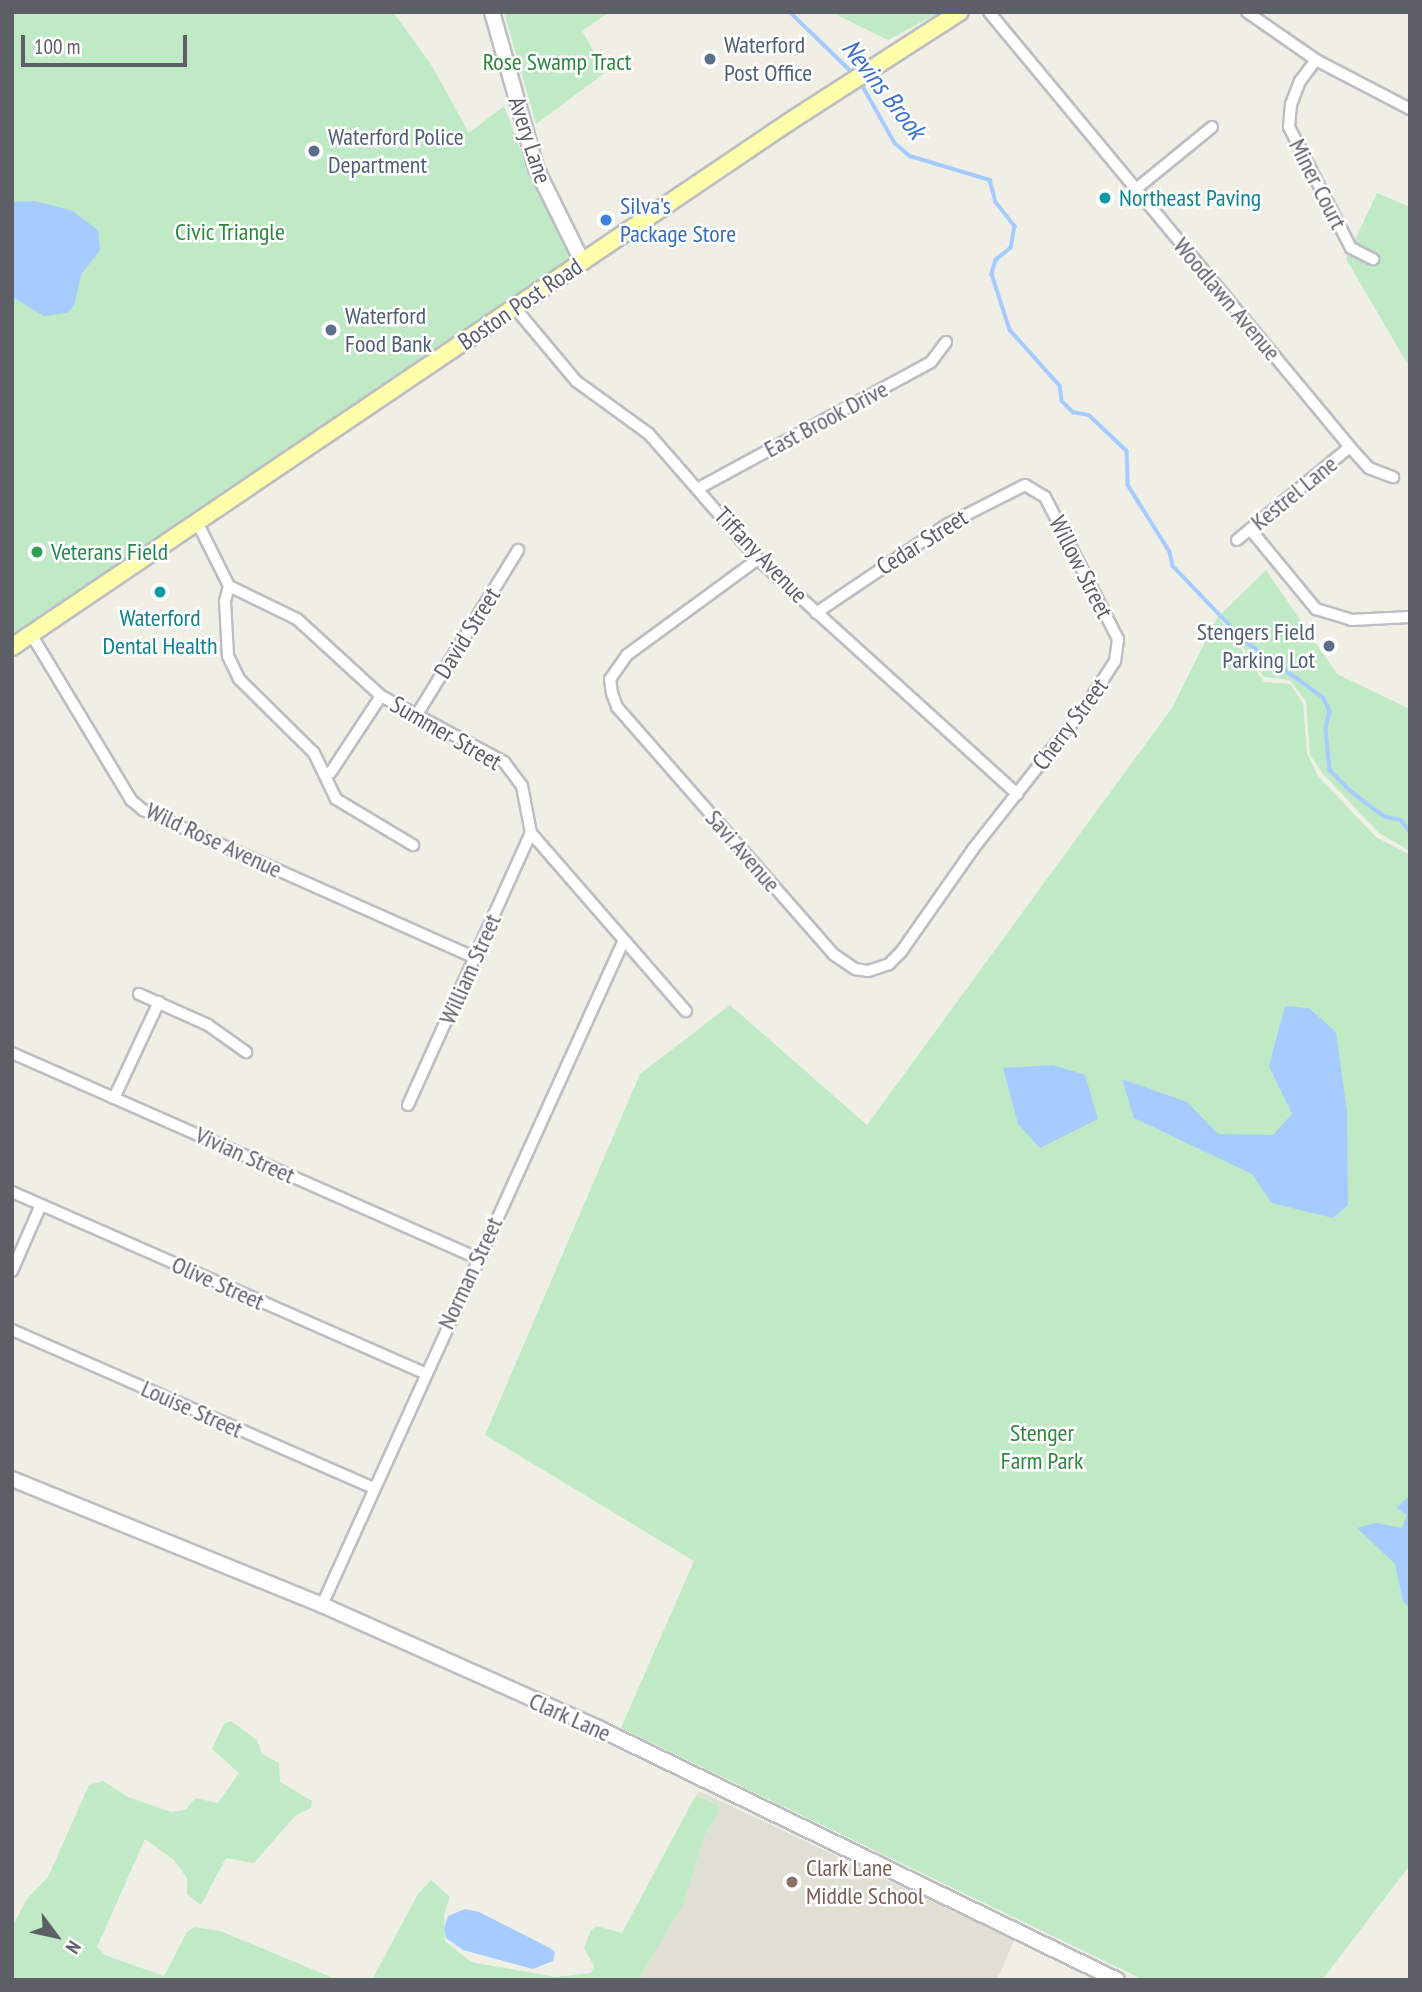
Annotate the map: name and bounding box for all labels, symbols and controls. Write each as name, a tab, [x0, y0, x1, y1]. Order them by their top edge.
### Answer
scale bar	[24, 21, 191, 65]
place label: Waterford Post Office	[724, 31, 812, 87]
text: 100 m	[34, 33, 80, 60]
water label: Nevins Brook	[835, 33, 933, 145]
park label: Rose Swamp Tract	[482, 48, 632, 76]
marker: Waterford Post Office	[702, 51, 718, 67]
street label: Avery Lane	[502, 93, 558, 187]
place label: Waterford Police Department	[328, 123, 464, 179]
street label: Miner Court	[1283, 134, 1353, 234]
marker: Waterford Police Department	[306, 143, 322, 159]
place label: Northeast Paving	[1119, 184, 1261, 212]
marker: Northeast Paving	[1097, 190, 1113, 206]
place label: Silva's Package Store	[620, 192, 736, 248]
marker: Silva's Package Store	[598, 212, 614, 228]
park label: Civic Triangle	[175, 218, 285, 246]
street label: Woodlawn Avenue	[1167, 232, 1287, 366]
street label: Boston Post Road	[452, 252, 588, 356]
place label: Waterford Food Bank	[345, 302, 432, 358]
marker: Waterford Food Bank	[323, 322, 339, 338]
street label: East Brook Drive	[759, 374, 893, 464]
street label: Kestrel Lane	[1245, 450, 1343, 536]
street label: Tiffany Avenue	[708, 501, 814, 609]
street label: Cedar Street	[871, 503, 973, 581]
street label: Willow Street	[1043, 511, 1119, 623]
place label: Veterans Field	[51, 538, 168, 566]
marker: Veterans Field	[29, 544, 45, 560]
street label: David Street	[428, 582, 506, 684]
marker: Waterford Dental Health	[152, 584, 168, 600]
place label: Waterford Dental Health	[102, 604, 218, 660]
place label: Stengers Field Parking Lot	[1197, 618, 1315, 674]
marker: Stengers Field Parking Lot	[1321, 638, 1337, 654]
street label: Cherry Street	[1026, 672, 1114, 776]
street label: Summer Street	[385, 690, 507, 776]
street label: Wild Rose Avenue	[141, 796, 287, 884]
street label: Savi Avenue	[699, 804, 787, 898]
street label: William Street	[433, 909, 507, 1029]
street label: Vivian Street	[191, 1120, 299, 1190]
street label: Norman Street	[432, 1212, 508, 1334]
street label: Olive Street	[167, 1250, 269, 1316]
street label: Louise Street	[137, 1374, 247, 1444]
park label: Stenger Farm Park	[1001, 1419, 1083, 1475]
street label: Clark Lane	[524, 1686, 616, 1748]
place label: Clark Lane Middle School	[806, 1854, 924, 1910]
marker: Clark Lane Middle School	[784, 1874, 800, 1890]
north arrow	[21, 1901, 91, 1971]
text: N	[61, 1937, 86, 1958]

